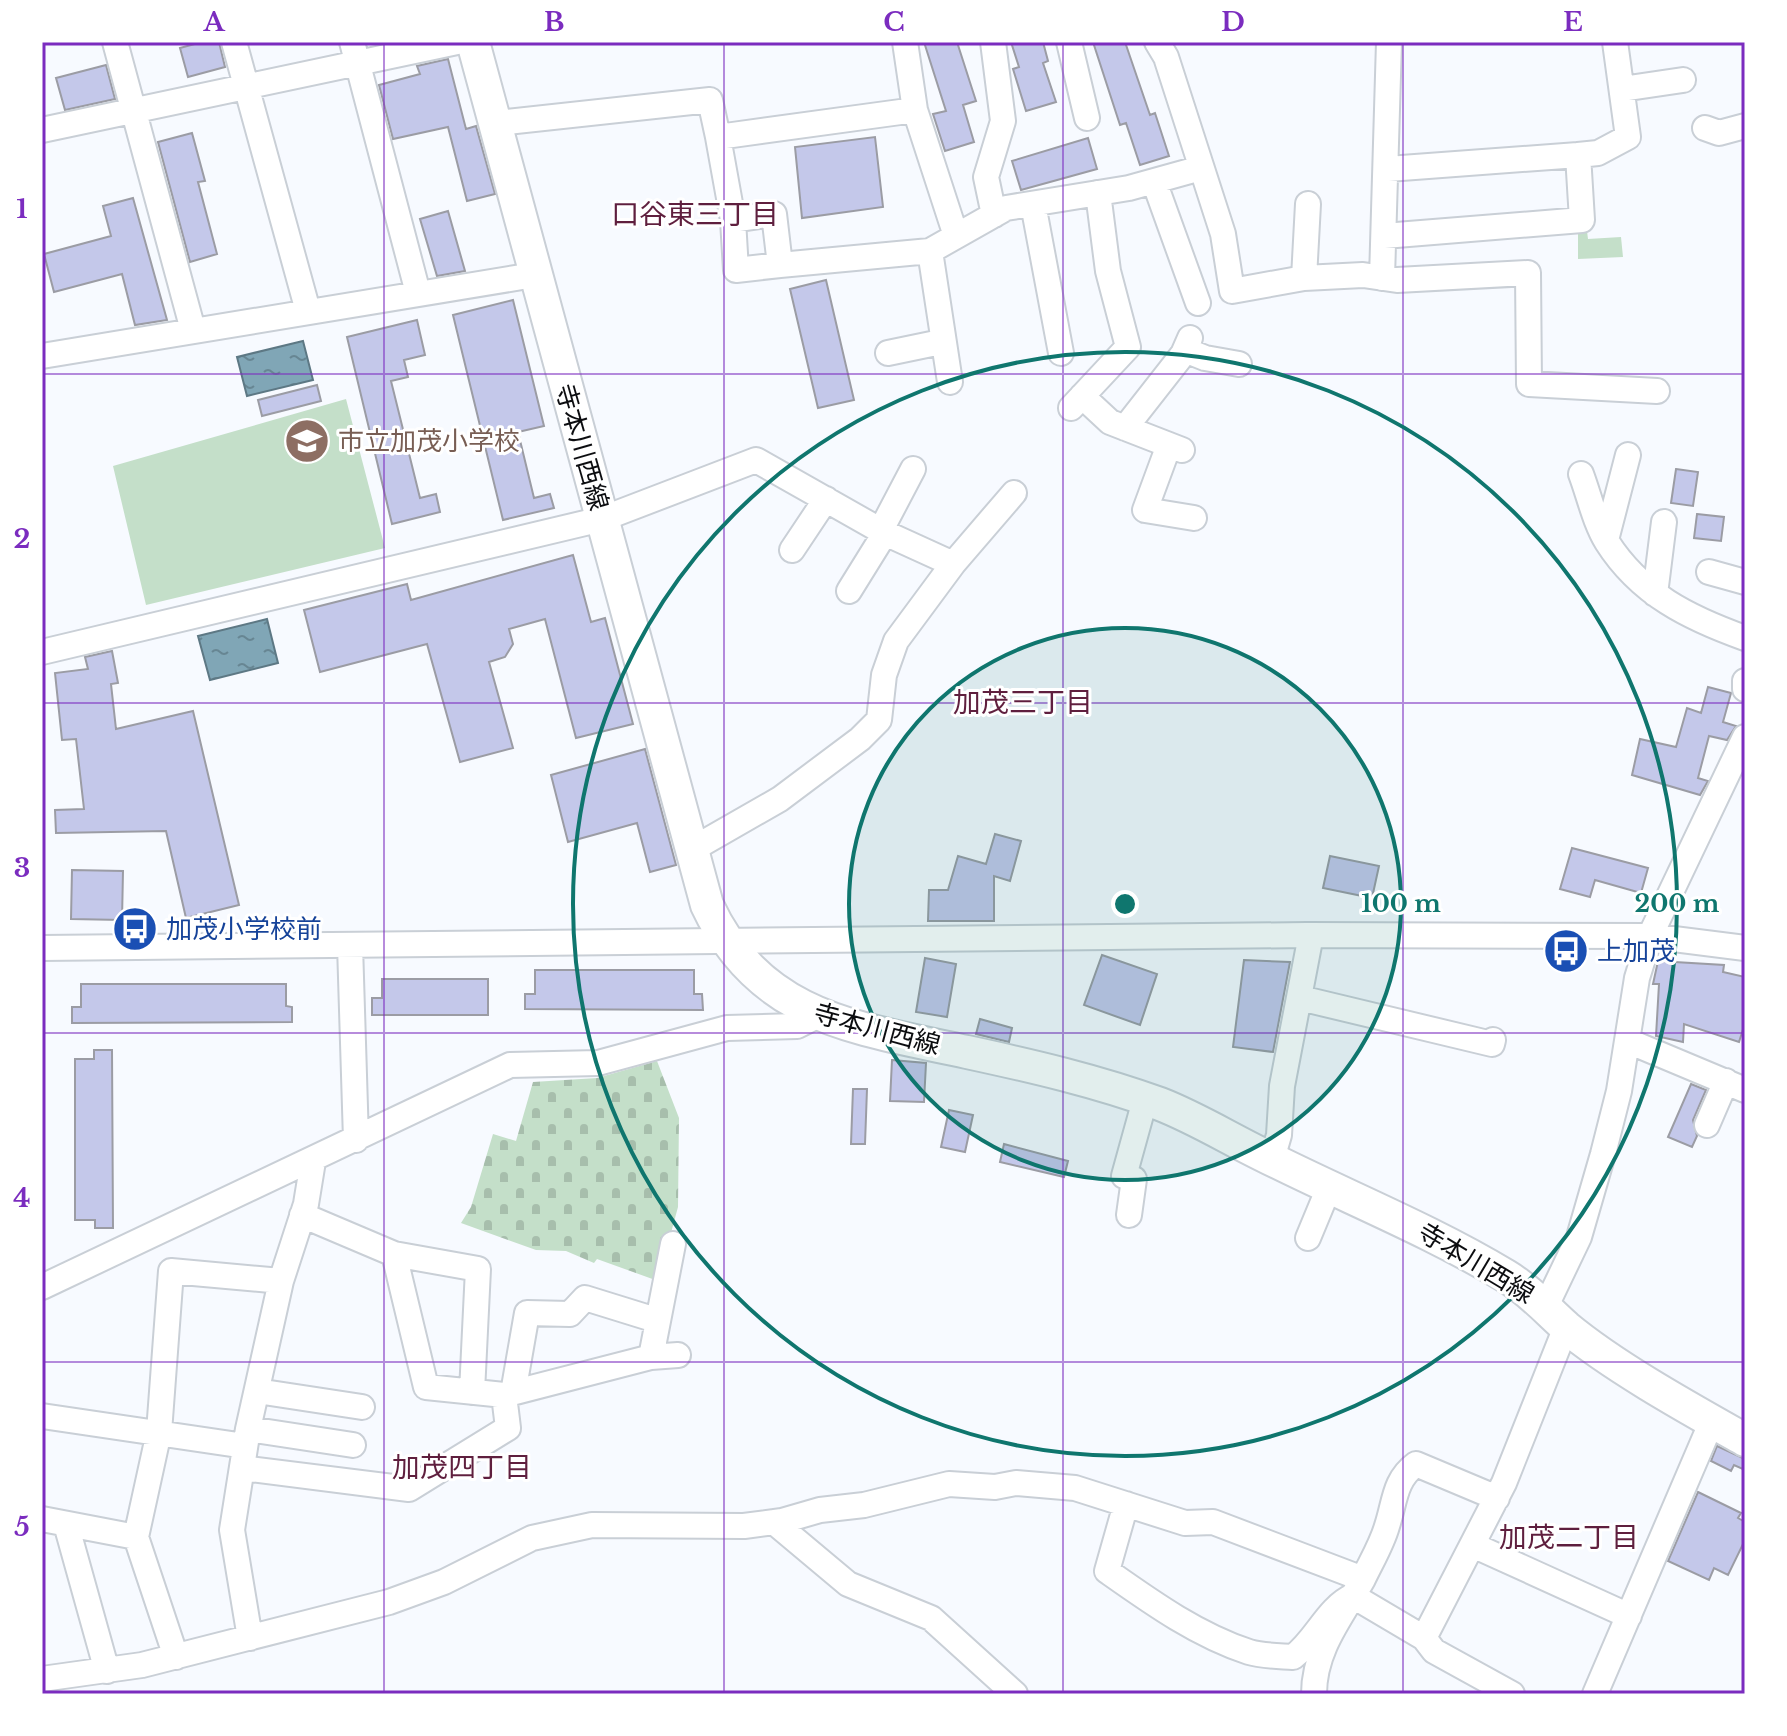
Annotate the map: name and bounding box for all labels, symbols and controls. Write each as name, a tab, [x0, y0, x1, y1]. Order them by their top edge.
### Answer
text: A	[202, 6, 225, 38]
text: B	[544, 6, 564, 38]
text: C	[883, 6, 905, 38]
text: D	[1221, 6, 1245, 38]
text: E	[1563, 6, 1583, 38]
text: 1	[16, 193, 28, 225]
district label: 口谷東三丁目	[611, 197, 779, 232]
street label: 寺本川西線	[549, 380, 615, 514]
school or university icon: 市立加茂小学校	[283, 417, 331, 465]
place label: 市立加茂小学校	[338, 425, 520, 457]
text: 2	[14, 523, 30, 555]
district label: 加茂三丁目	[953, 685, 1093, 720]
text: 3	[14, 852, 30, 884]
text: 100 m	[1361, 889, 1441, 918]
text: 200 m	[1635, 889, 1720, 918]
centre of rings	[1111, 890, 1139, 918]
bus stop icon: 加茂小学校前	[111, 905, 159, 953]
place label: 加茂小学校前	[166, 913, 322, 945]
bus stop icon: 上加茂	[1542, 927, 1590, 975]
place label: 上加茂	[1597, 935, 1675, 967]
street label: 寺本川西線	[810, 997, 944, 1061]
text: 4	[13, 1182, 31, 1214]
street label: 寺本川西線	[1412, 1216, 1540, 1310]
district label: 加茂四丁目	[392, 1450, 532, 1485]
text: 5	[14, 1511, 30, 1543]
district label: 加茂二丁目	[1499, 1520, 1639, 1555]

